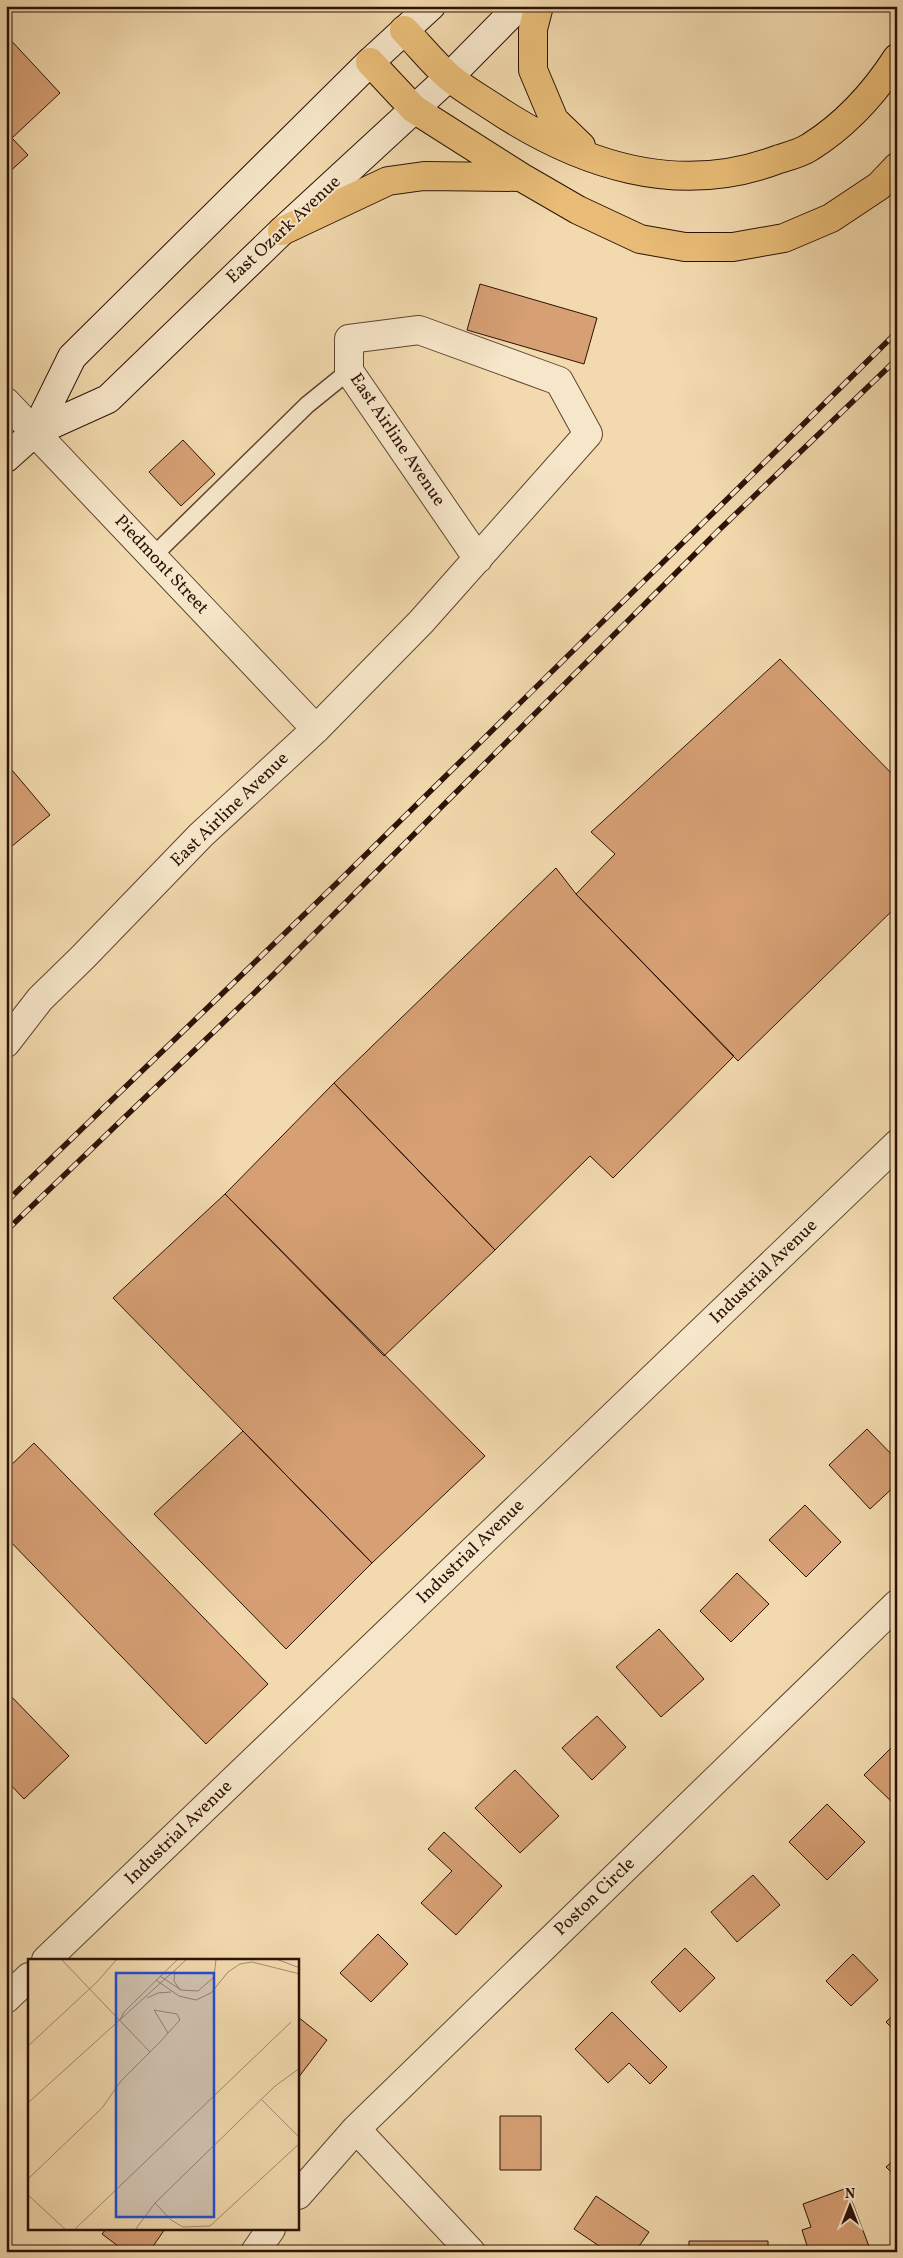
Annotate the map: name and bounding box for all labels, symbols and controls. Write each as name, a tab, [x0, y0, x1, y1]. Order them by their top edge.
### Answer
street label: East Ozark Avenue	[221, 170, 347, 290]
street label: East Airline Avenue	[343, 369, 451, 511]
street label: Piedmont Street	[108, 510, 214, 620]
street label: East Airline Avenue	[165, 747, 295, 873]
street label: Industrial Avenue	[705, 1214, 823, 1330]
street label: Industrial Avenue	[412, 1494, 530, 1610]
street label: Industrial Avenue	[120, 1775, 238, 1891]
street label: Poston Circle	[549, 1852, 641, 1942]
inset map	[28, 1959, 299, 2230]
north arrow	[826, 2180, 876, 2230]
text: N	[845, 2185, 855, 2204]

